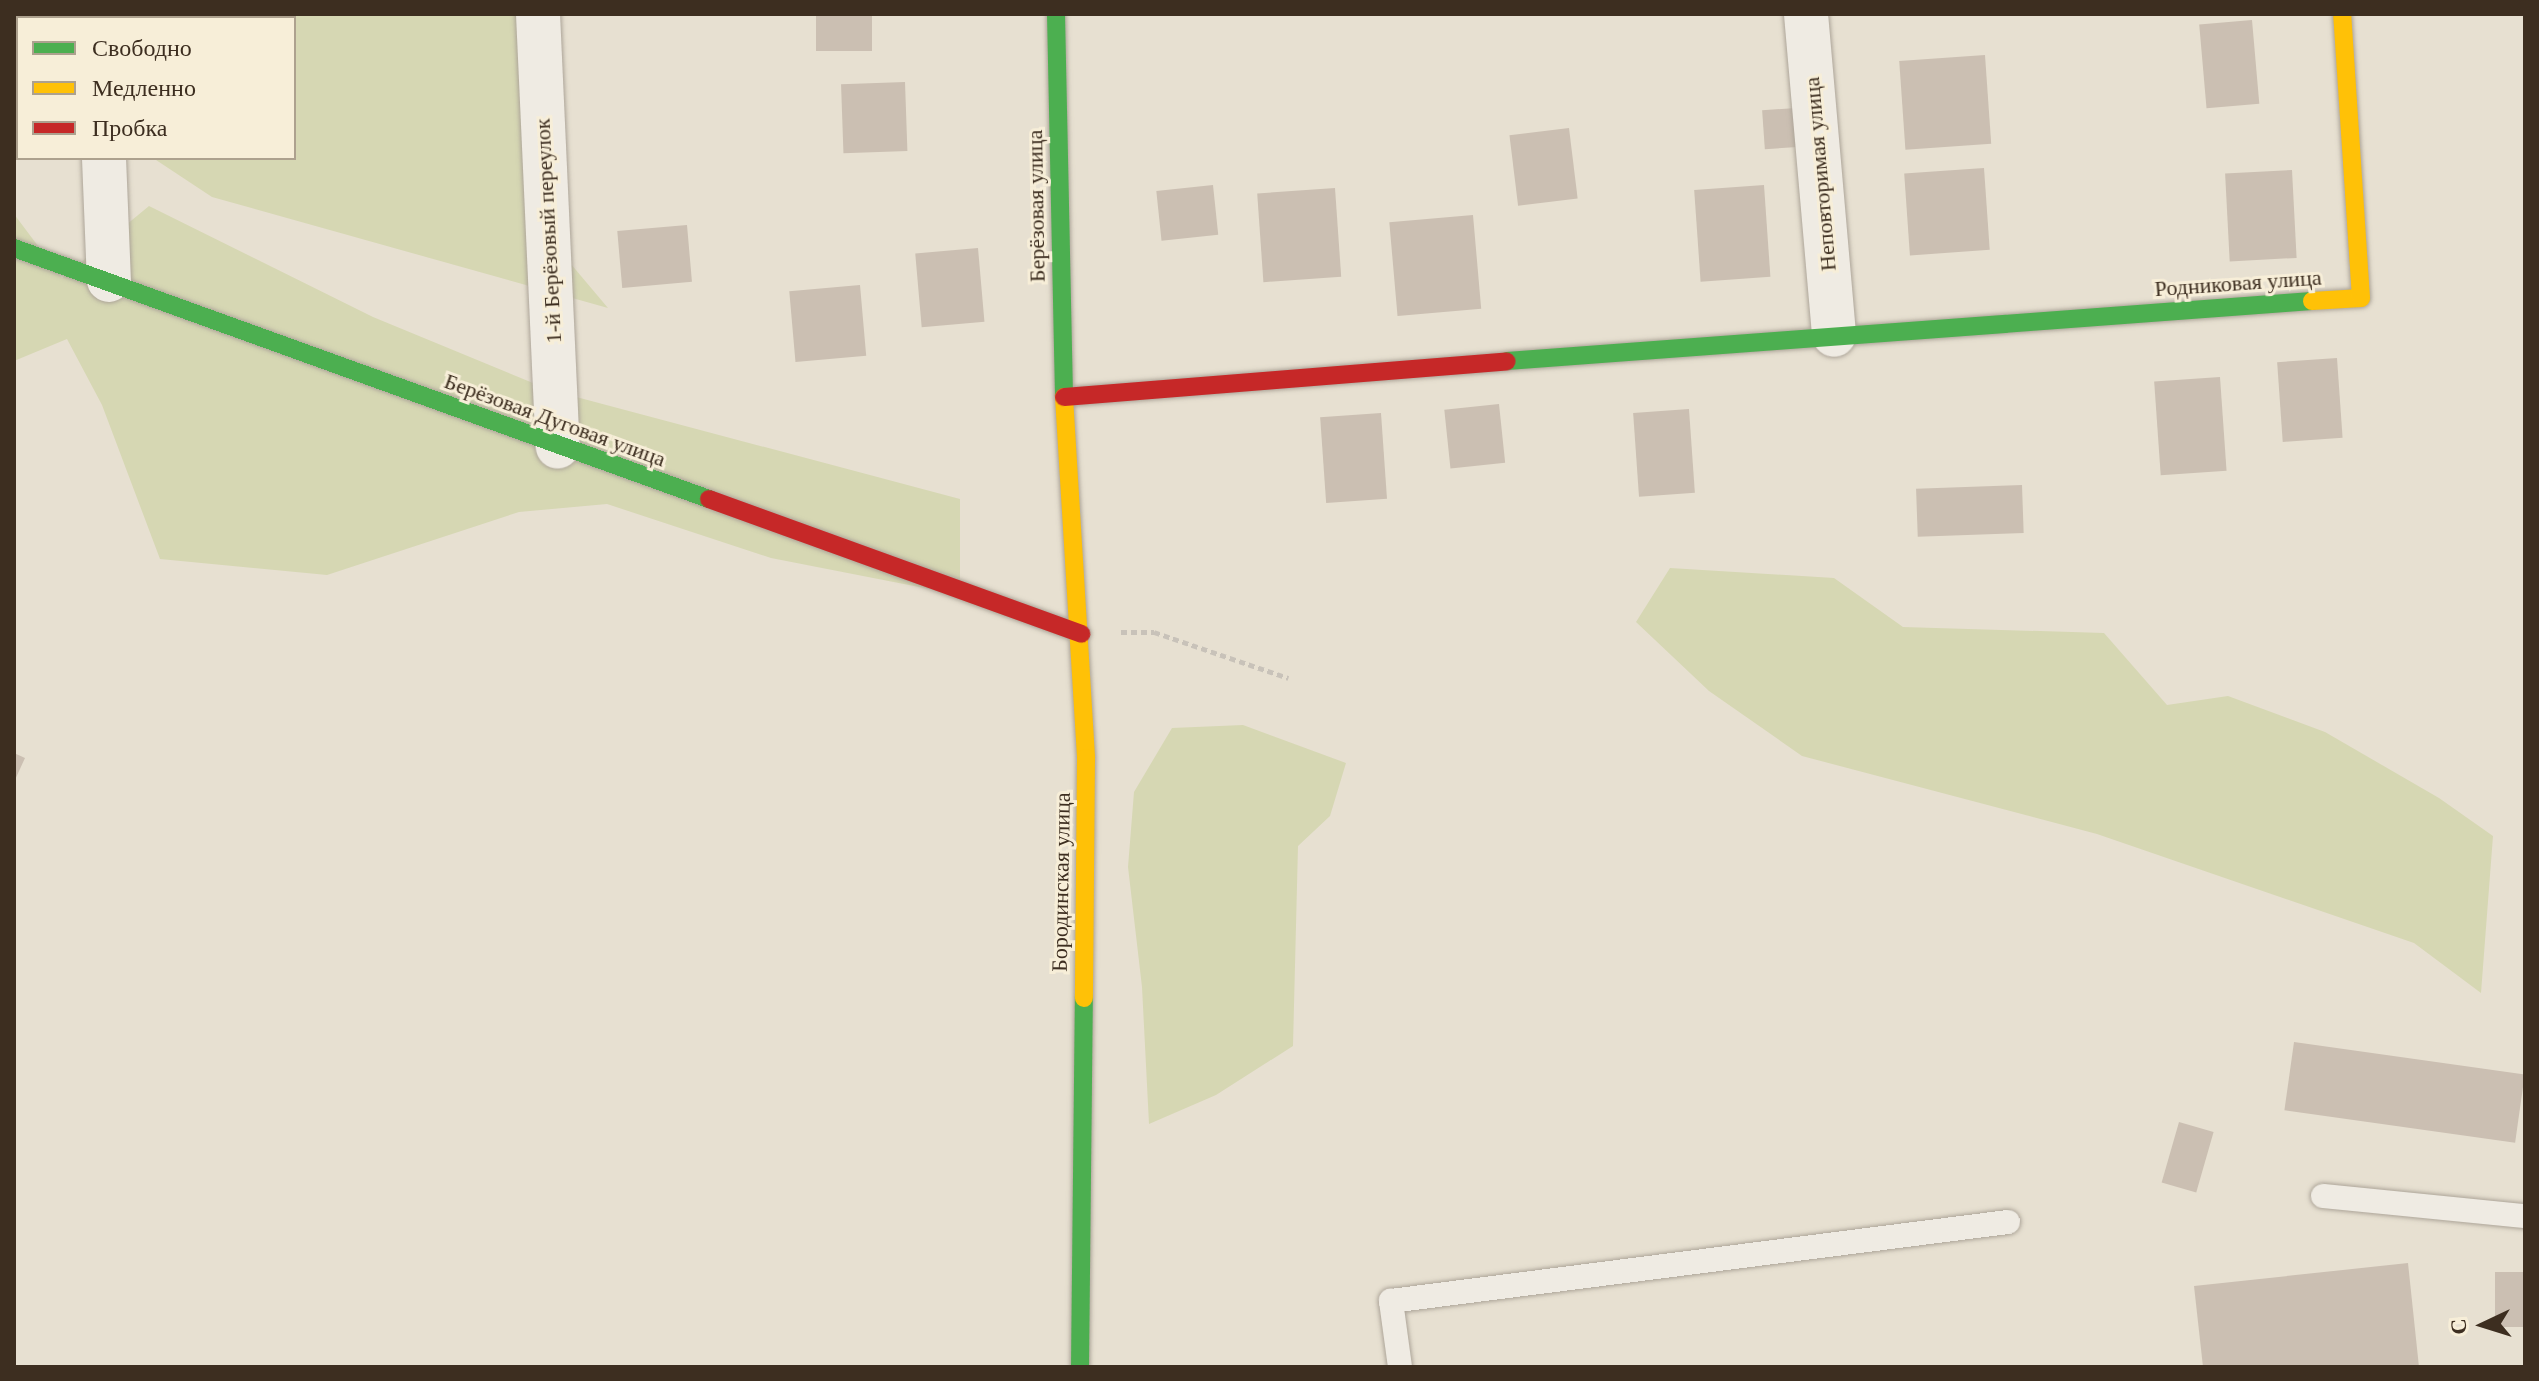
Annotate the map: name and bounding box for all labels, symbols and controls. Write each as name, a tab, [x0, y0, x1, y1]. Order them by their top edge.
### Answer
legend	[16, 16, 296, 160]
text: Свободно	[92, 35, 192, 61]
text: Медленно	[92, 75, 196, 101]
street label: Неповторимая улица	[1798, 76, 1842, 272]
text: Пробка	[92, 115, 168, 141]
street label: 1-й Берёзовый переулок	[529, 118, 567, 344]
street label: Берёзовая улица	[1021, 130, 1051, 282]
street label: Родниковая улица	[2154, 264, 2322, 302]
street label: Берёзовая Дуговая улица	[441, 368, 669, 472]
street label: Бородинская улица	[1046, 792, 1076, 972]
north arrow	[2443, 1285, 2523, 1365]
text: С	[2446, 1318, 2472, 1336]

